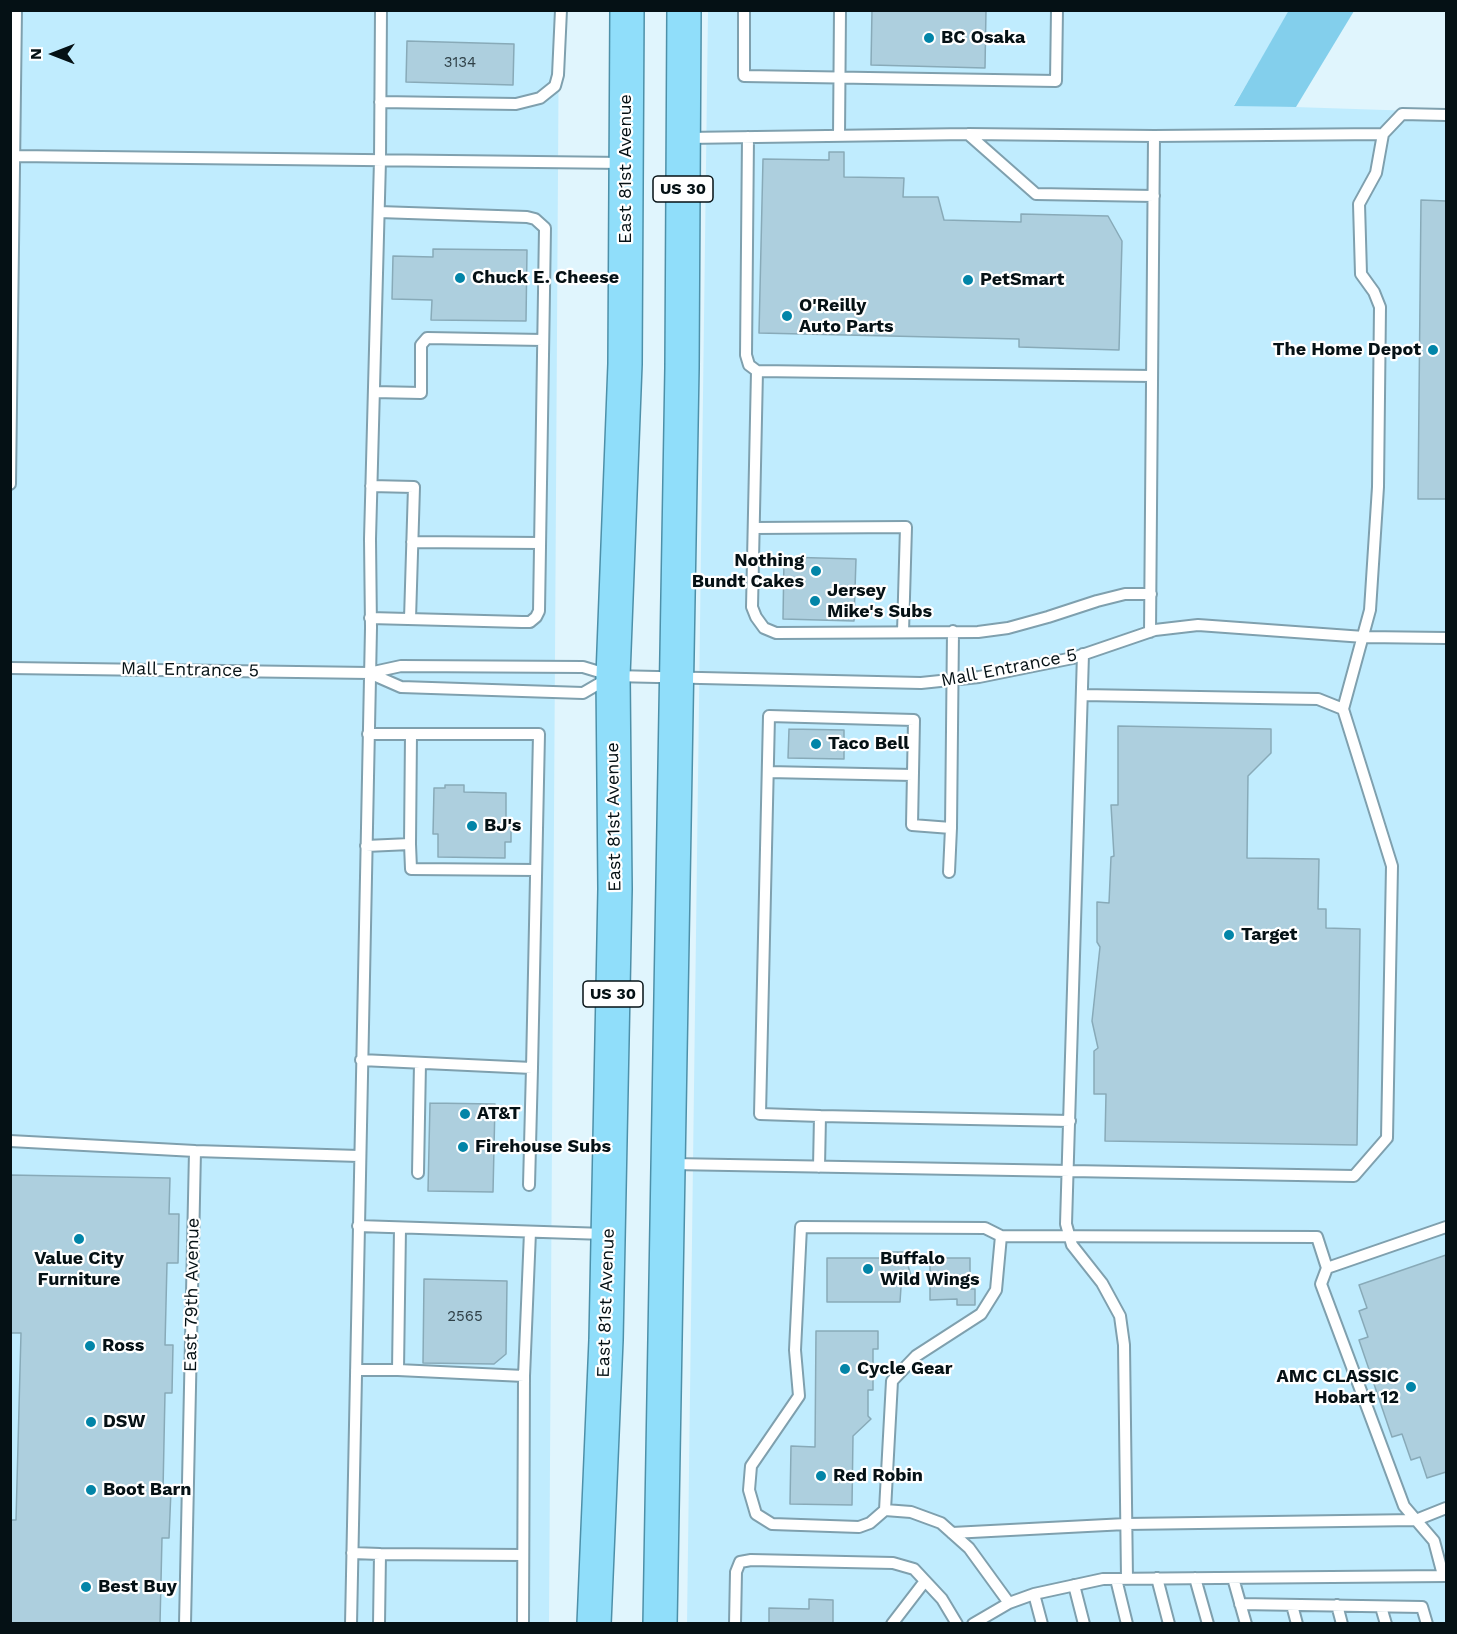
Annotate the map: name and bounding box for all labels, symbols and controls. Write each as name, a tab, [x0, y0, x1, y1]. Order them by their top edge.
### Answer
north arrow	[24, 24, 84, 84]
place label: BC Osaka	[941, 27, 1026, 49]
marker: BC Osaka	[922, 31, 936, 45]
text: N	[26, 48, 45, 60]
house number: 3134	[444, 54, 476, 72]
street label: East 81st Avenue	[615, 94, 637, 244]
road number: US 30	[653, 176, 713, 202]
place label: Chuck E. Cheese	[472, 267, 619, 289]
place label: PetSmart	[980, 269, 1064, 291]
marker: Chuck E. Cheese	[453, 271, 467, 285]
marker: PetSmart	[961, 273, 975, 287]
place label: O'Reilly Auto Parts	[799, 295, 893, 338]
marker: O'Reilly Auto Parts	[780, 309, 794, 323]
place label: The Home Depot	[1273, 339, 1421, 361]
marker: The Home Depot	[1426, 343, 1440, 357]
place label: Nothing Bundt Cakes	[692, 550, 804, 592]
marker: Nothing Bundt Cakes	[809, 564, 823, 578]
place label: Jersey Mike's Subs	[827, 580, 932, 622]
marker: Jersey Mike's Subs	[808, 594, 822, 608]
street label: Mall Entrance 5	[939, 644, 1079, 692]
street label: Mall Entrance 5	[121, 658, 259, 682]
place label: Taco Bell	[828, 733, 909, 755]
marker: Taco Bell	[809, 737, 823, 751]
street label: East 81st Avenue	[602, 742, 626, 892]
place label: BJ's	[484, 815, 521, 837]
marker: BJ's	[465, 819, 479, 833]
place label: Target	[1241, 924, 1297, 946]
marker: Target	[1222, 928, 1236, 942]
road number: US 30	[583, 981, 643, 1007]
place label: AT&T	[477, 1103, 521, 1125]
marker: AT&T	[458, 1107, 472, 1121]
place label: Firehouse Subs	[475, 1136, 611, 1158]
marker: Firehouse Subs	[456, 1140, 470, 1154]
street label: East 79th Avenue	[180, 1218, 204, 1372]
street label: East 81st Avenue	[593, 1228, 619, 1378]
marker: Value City Furniture	[72, 1232, 86, 1246]
place label: Value City Furniture	[34, 1248, 124, 1290]
place label: Buffalo Wild Wings	[880, 1248, 980, 1290]
marker: Buffalo Wild Wings	[861, 1262, 875, 1276]
house number: 2565	[447, 1308, 483, 1326]
place label: Ross	[102, 1335, 144, 1357]
marker: Ross	[83, 1339, 97, 1353]
place label: Cycle Gear	[857, 1358, 952, 1380]
marker: Cycle Gear	[838, 1362, 852, 1376]
place label: AMC CLASSIC Hobart 12	[1277, 1366, 1399, 1408]
marker: AMC CLASSIC Hobart 12	[1404, 1380, 1418, 1394]
place label: DSW	[103, 1411, 145, 1433]
marker: DSW	[84, 1415, 98, 1429]
place label: Red Robin	[833, 1465, 923, 1487]
marker: Red Robin	[814, 1469, 828, 1483]
place label: Boot Barn	[103, 1479, 191, 1501]
marker: Boot Barn	[84, 1483, 98, 1497]
place label: Best Buy	[98, 1576, 177, 1598]
marker: Best Buy	[79, 1580, 93, 1594]

